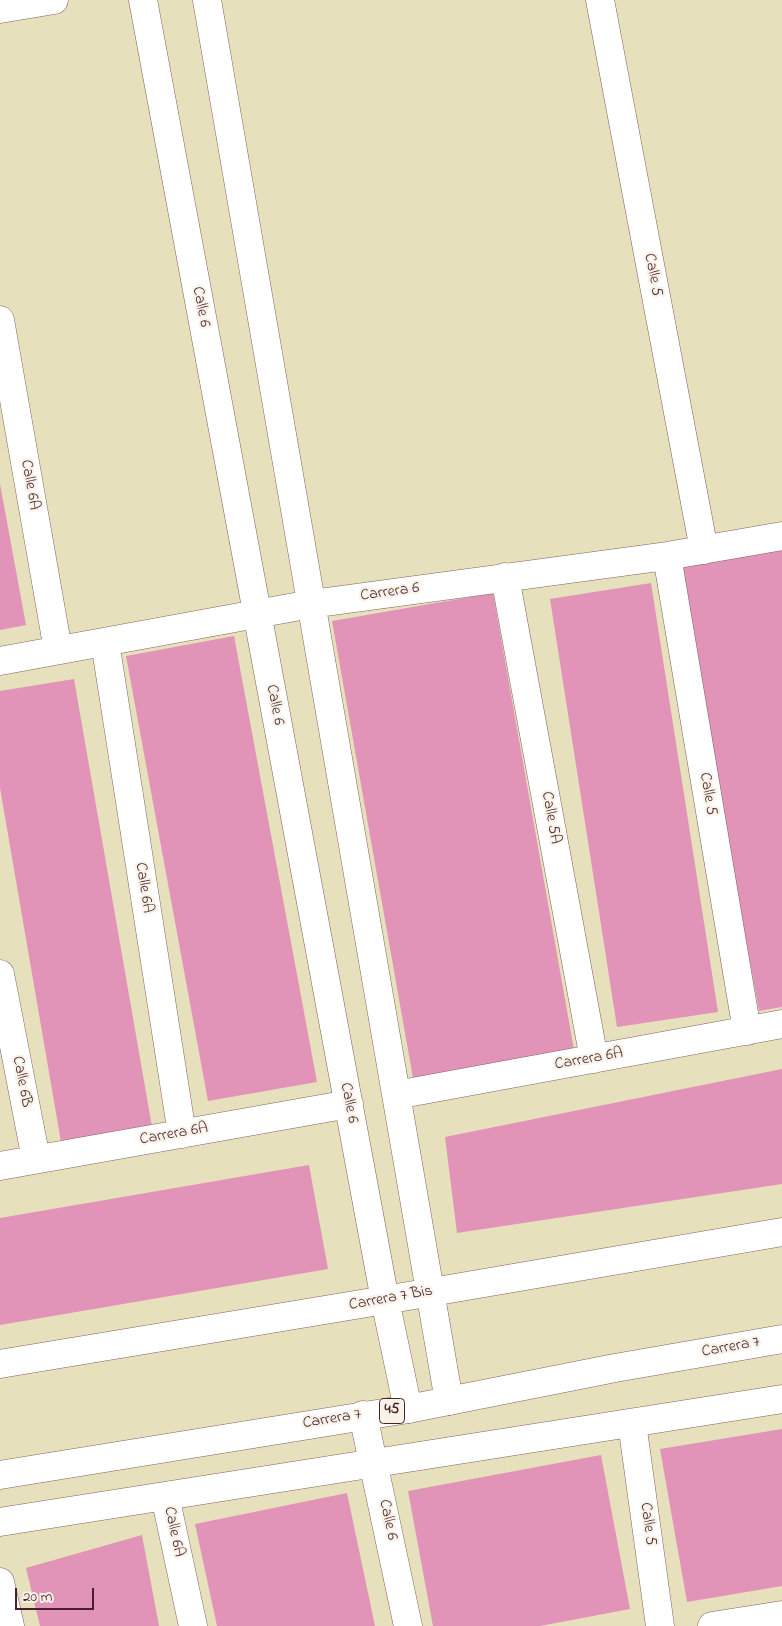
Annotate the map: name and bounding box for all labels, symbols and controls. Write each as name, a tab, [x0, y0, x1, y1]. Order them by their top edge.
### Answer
street label: Calle 5	[638, 252, 666, 298]
street label: Calle 6	[187, 285, 213, 329]
street label: Calle 6A	[15, 458, 43, 512]
street label: Carrera 6	[359, 579, 421, 607]
street label: Calle 6	[261, 683, 287, 727]
street label: Calle 5	[694, 771, 720, 817]
street label: Calle 5A	[536, 790, 564, 846]
street label: Calle 6A	[130, 861, 156, 915]
street label: Carrera 6A	[553, 1045, 625, 1075]
street label: Calle 6B	[7, 1055, 35, 1109]
street label: Calle 6	[335, 1081, 361, 1125]
street label: Carrera 6A	[138, 1120, 210, 1150]
street label: Carrera 7 Bis	[348, 1282, 434, 1316]
street label: Carrera 7	[700, 1333, 762, 1363]
road number: 45	[380, 1398, 404, 1424]
street label: Carrera 7	[302, 1406, 362, 1434]
street label: Calle 6	[373, 1498, 401, 1542]
street label: Calle 5	[634, 1501, 660, 1547]
street label: Calle 6A	[158, 1505, 188, 1559]
scale bar	[18, 1578, 96, 1610]
text: 20 m	[23, 1586, 52, 1608]

